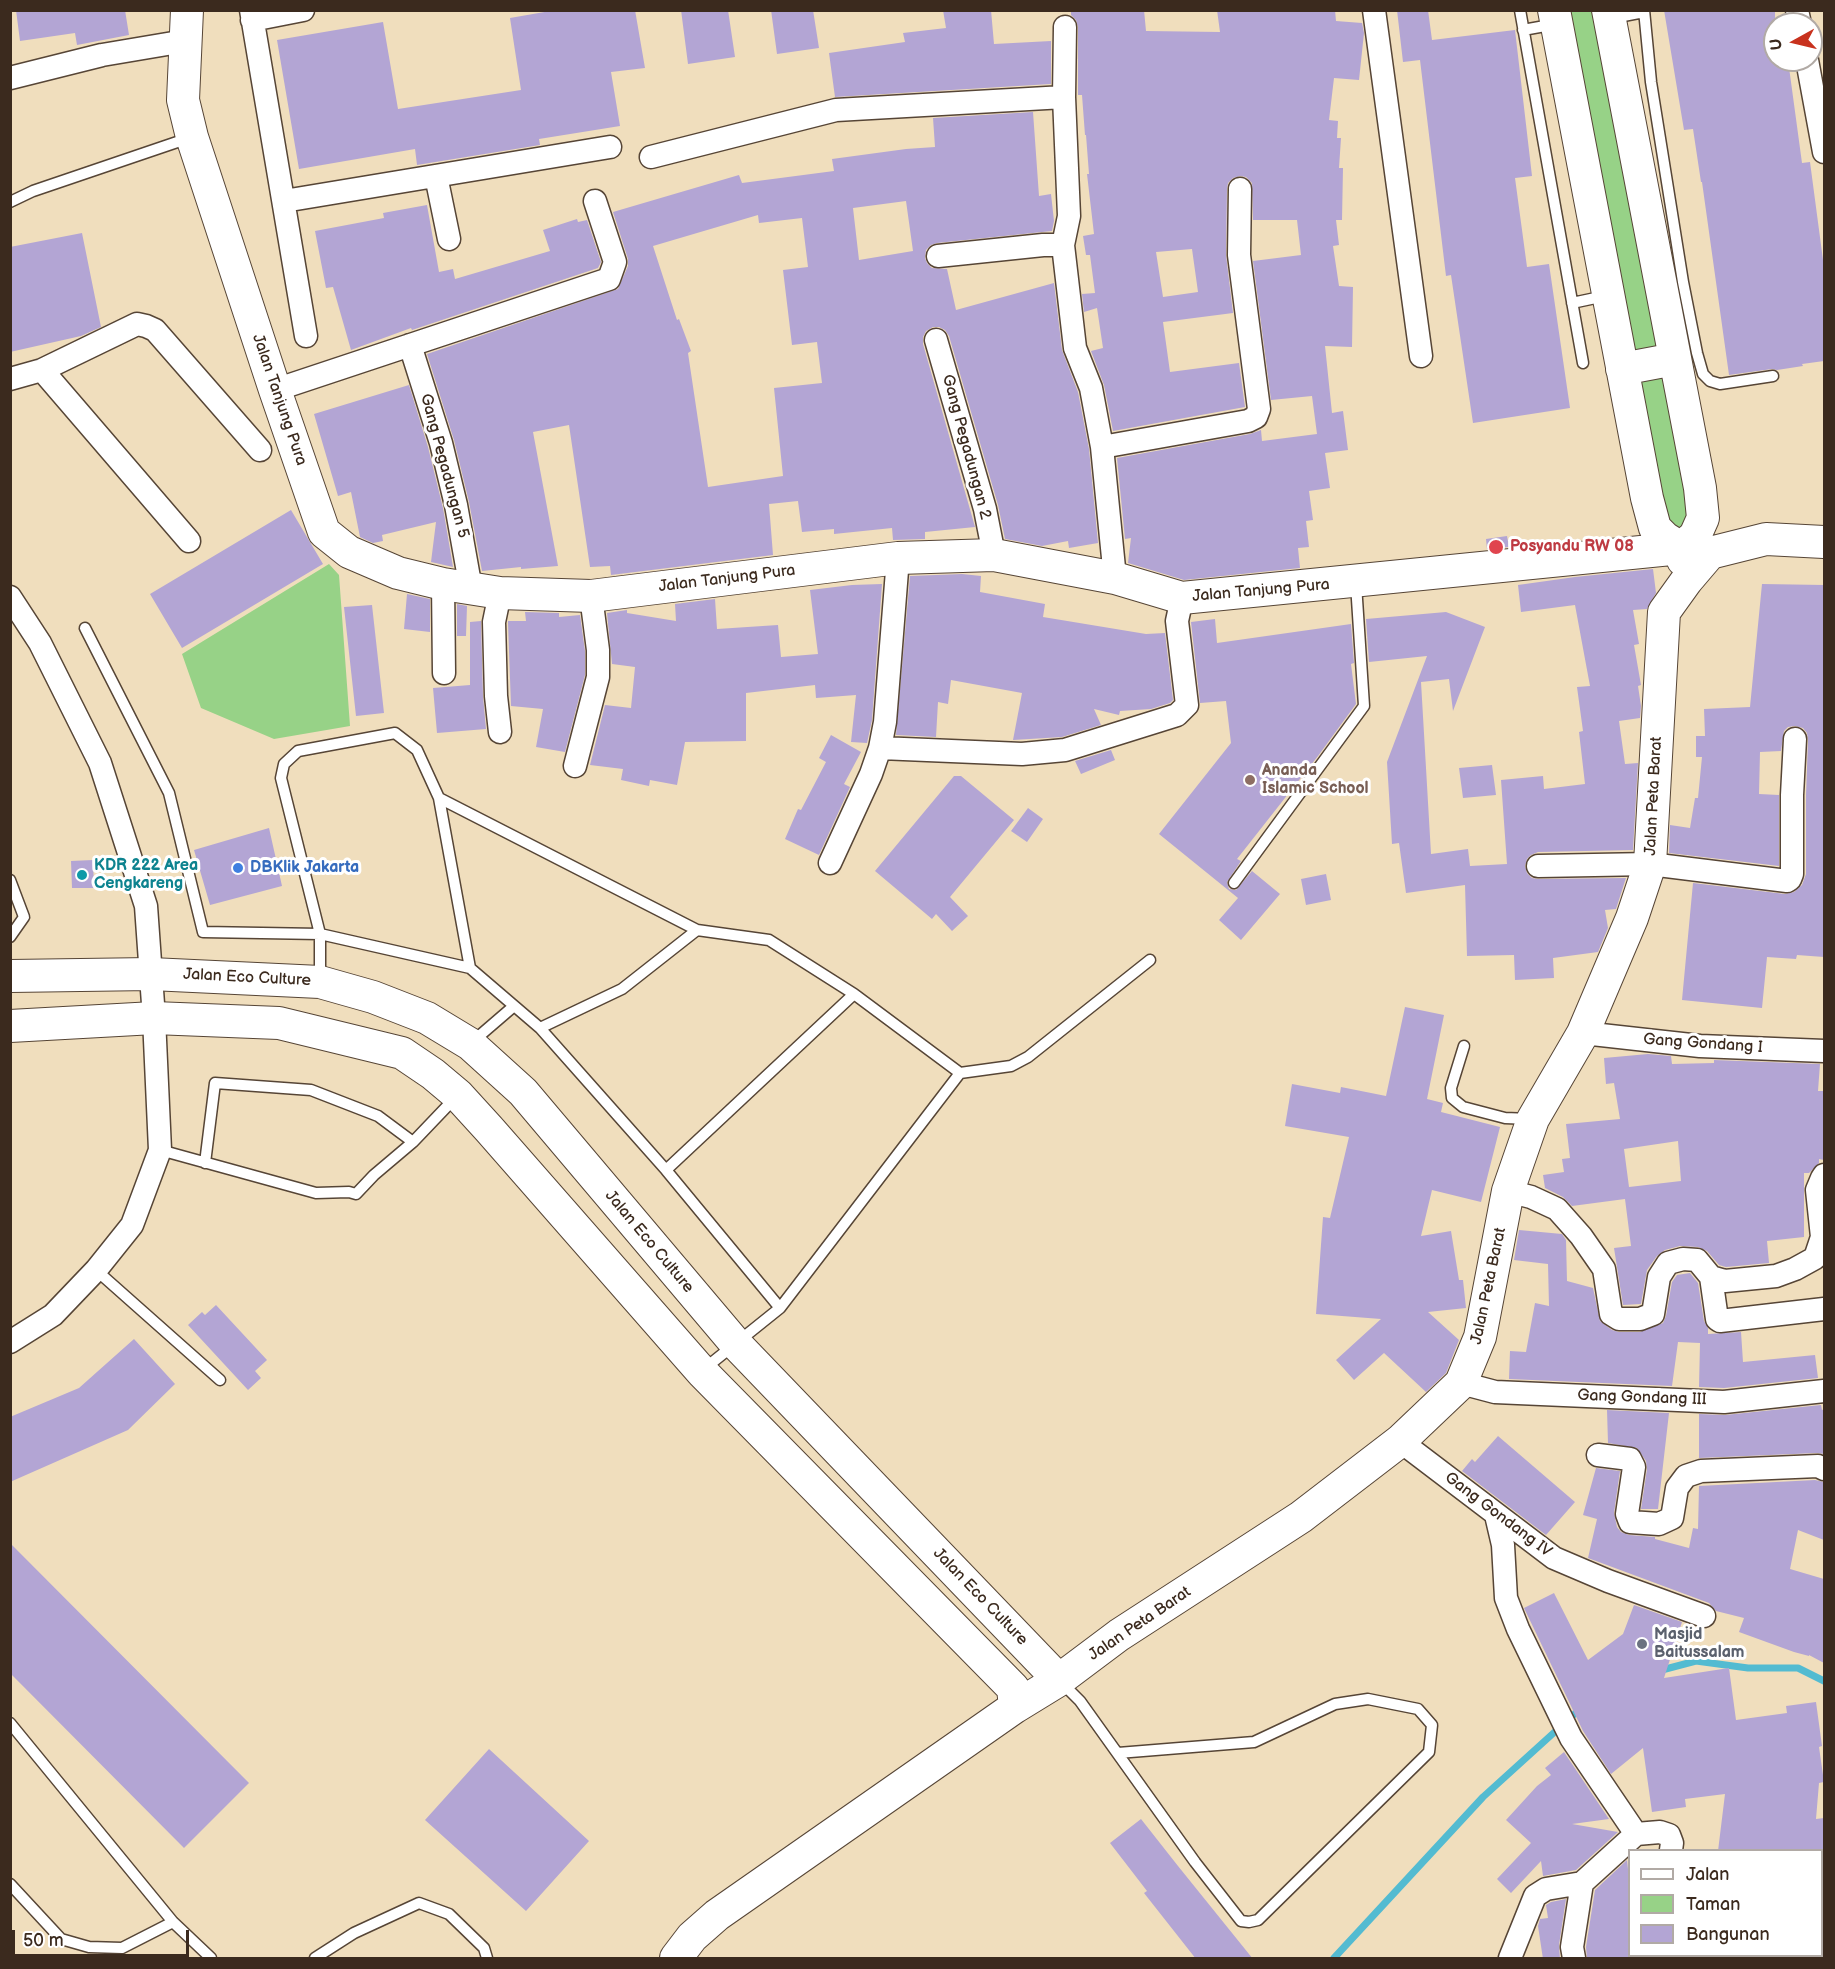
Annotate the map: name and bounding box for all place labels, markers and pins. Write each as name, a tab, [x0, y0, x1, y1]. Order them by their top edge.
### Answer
place label: Posyandu RW 08	[1510, 537, 1634, 557]
marker: Posyandu RW 08	[1487, 538, 1505, 556]
place label: Ananda Islamic School	[1262, 761, 1369, 799]
marker: Ananda Islamic School	[1243, 773, 1257, 787]
place label: KDR 222 Area Cengkareng	[94, 856, 198, 894]
place label: DBKlik Jakarta	[250, 858, 359, 878]
marker: DBKlik Jakarta	[231, 861, 245, 875]
marker: KDR 222 Area Cengkareng	[75, 868, 89, 882]
place label: Masjid Baitussalam	[1654, 1625, 1744, 1663]
marker: Masjid Baitussalam	[1635, 1637, 1649, 1651]

